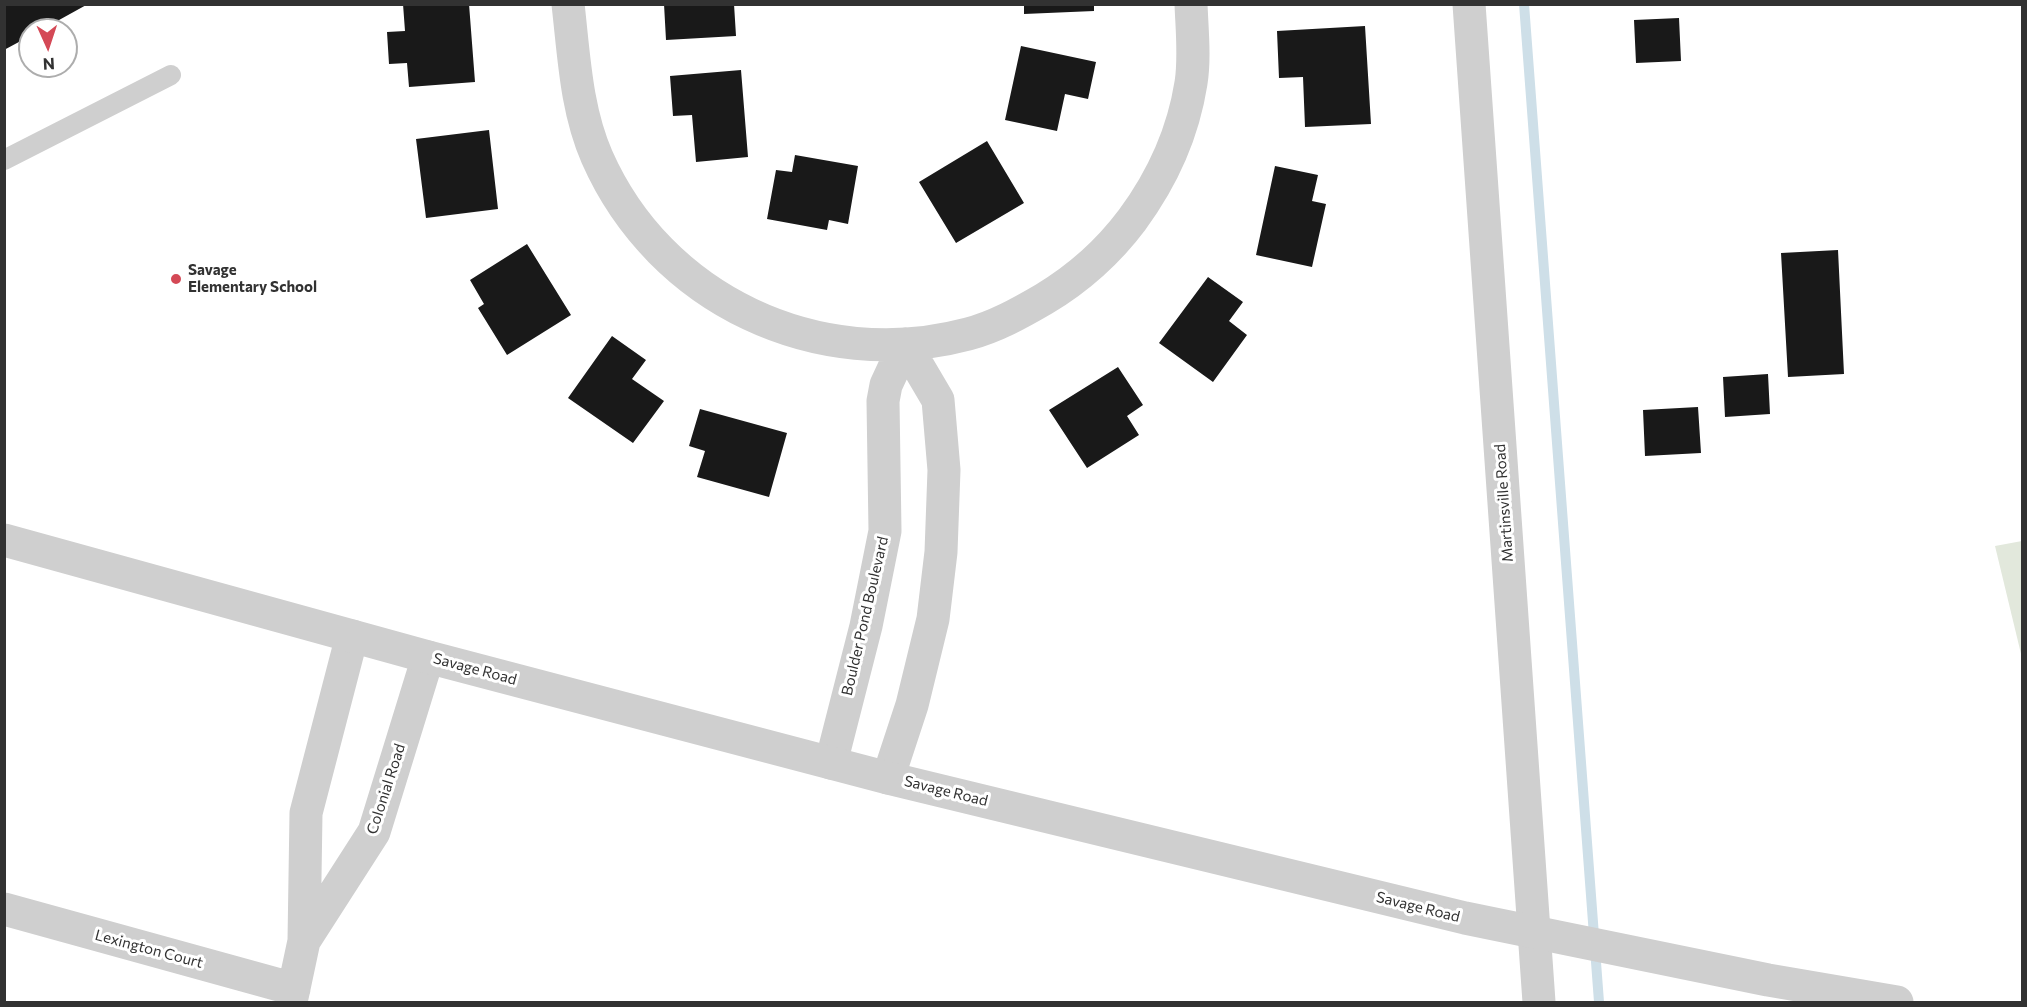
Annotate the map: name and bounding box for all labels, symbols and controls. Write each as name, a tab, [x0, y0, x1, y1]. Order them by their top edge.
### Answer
north arrow	[18, 18, 78, 78]
text: N	[42, 55, 55, 74]
place label: Savage Elementary School	[188, 261, 317, 296]
marker: Savage Elementary School	[169, 272, 183, 286]
street label: Martinsville Road	[1491, 443, 1517, 563]
street label: Boulder Pond Boulevard	[838, 535, 892, 697]
street label: Savage Road	[431, 649, 519, 689]
street label: Colonial Road	[363, 742, 409, 836]
street label: Savage Road	[902, 772, 990, 810]
street label: Savage Road	[1374, 888, 1462, 926]
street label: Lexington Court	[93, 926, 205, 972]

